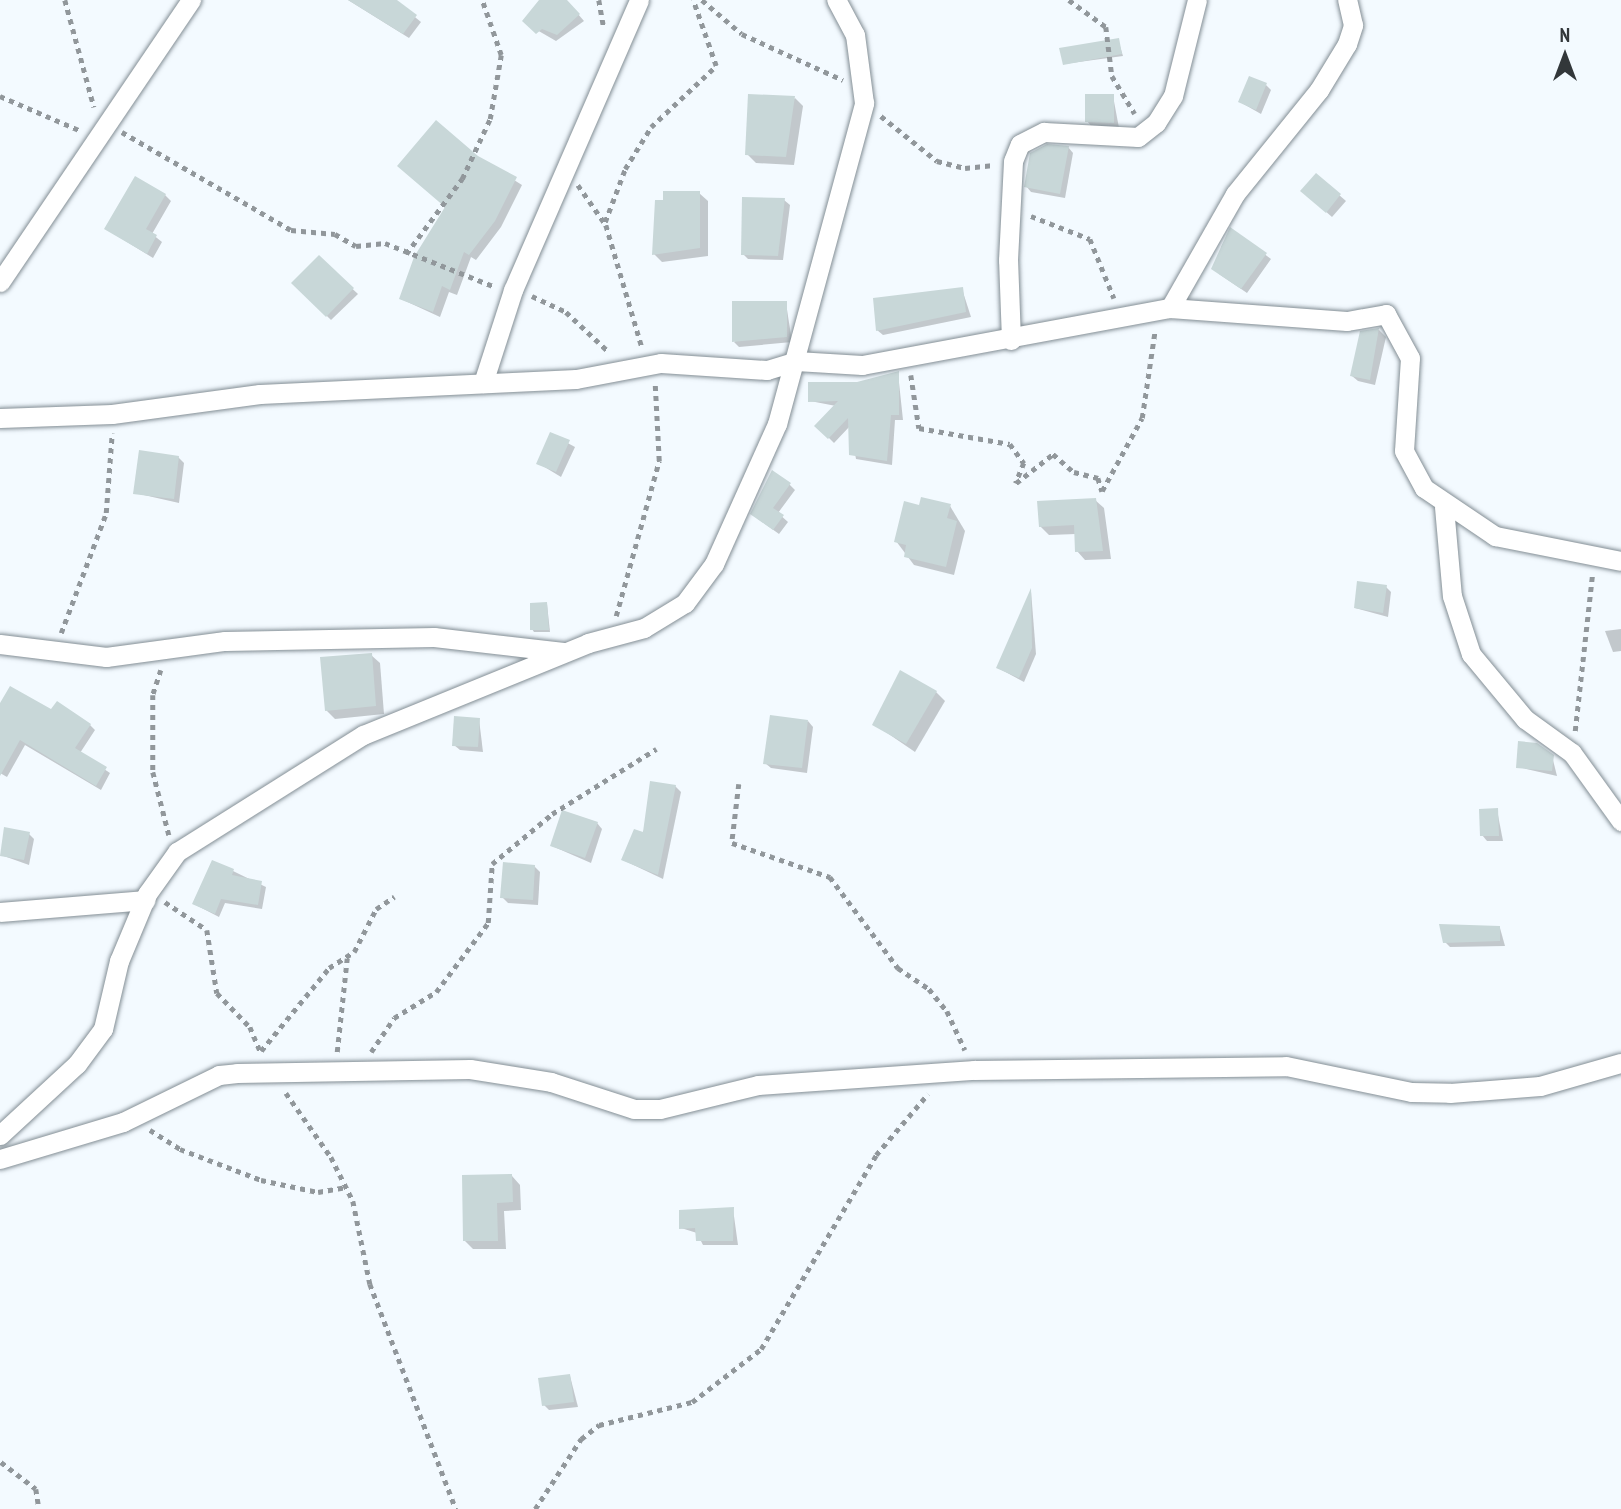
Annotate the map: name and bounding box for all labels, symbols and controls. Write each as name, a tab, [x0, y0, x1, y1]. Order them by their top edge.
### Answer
north arrow	[1530, 21, 1600, 91]
text: N	[1560, 23, 1570, 47]

